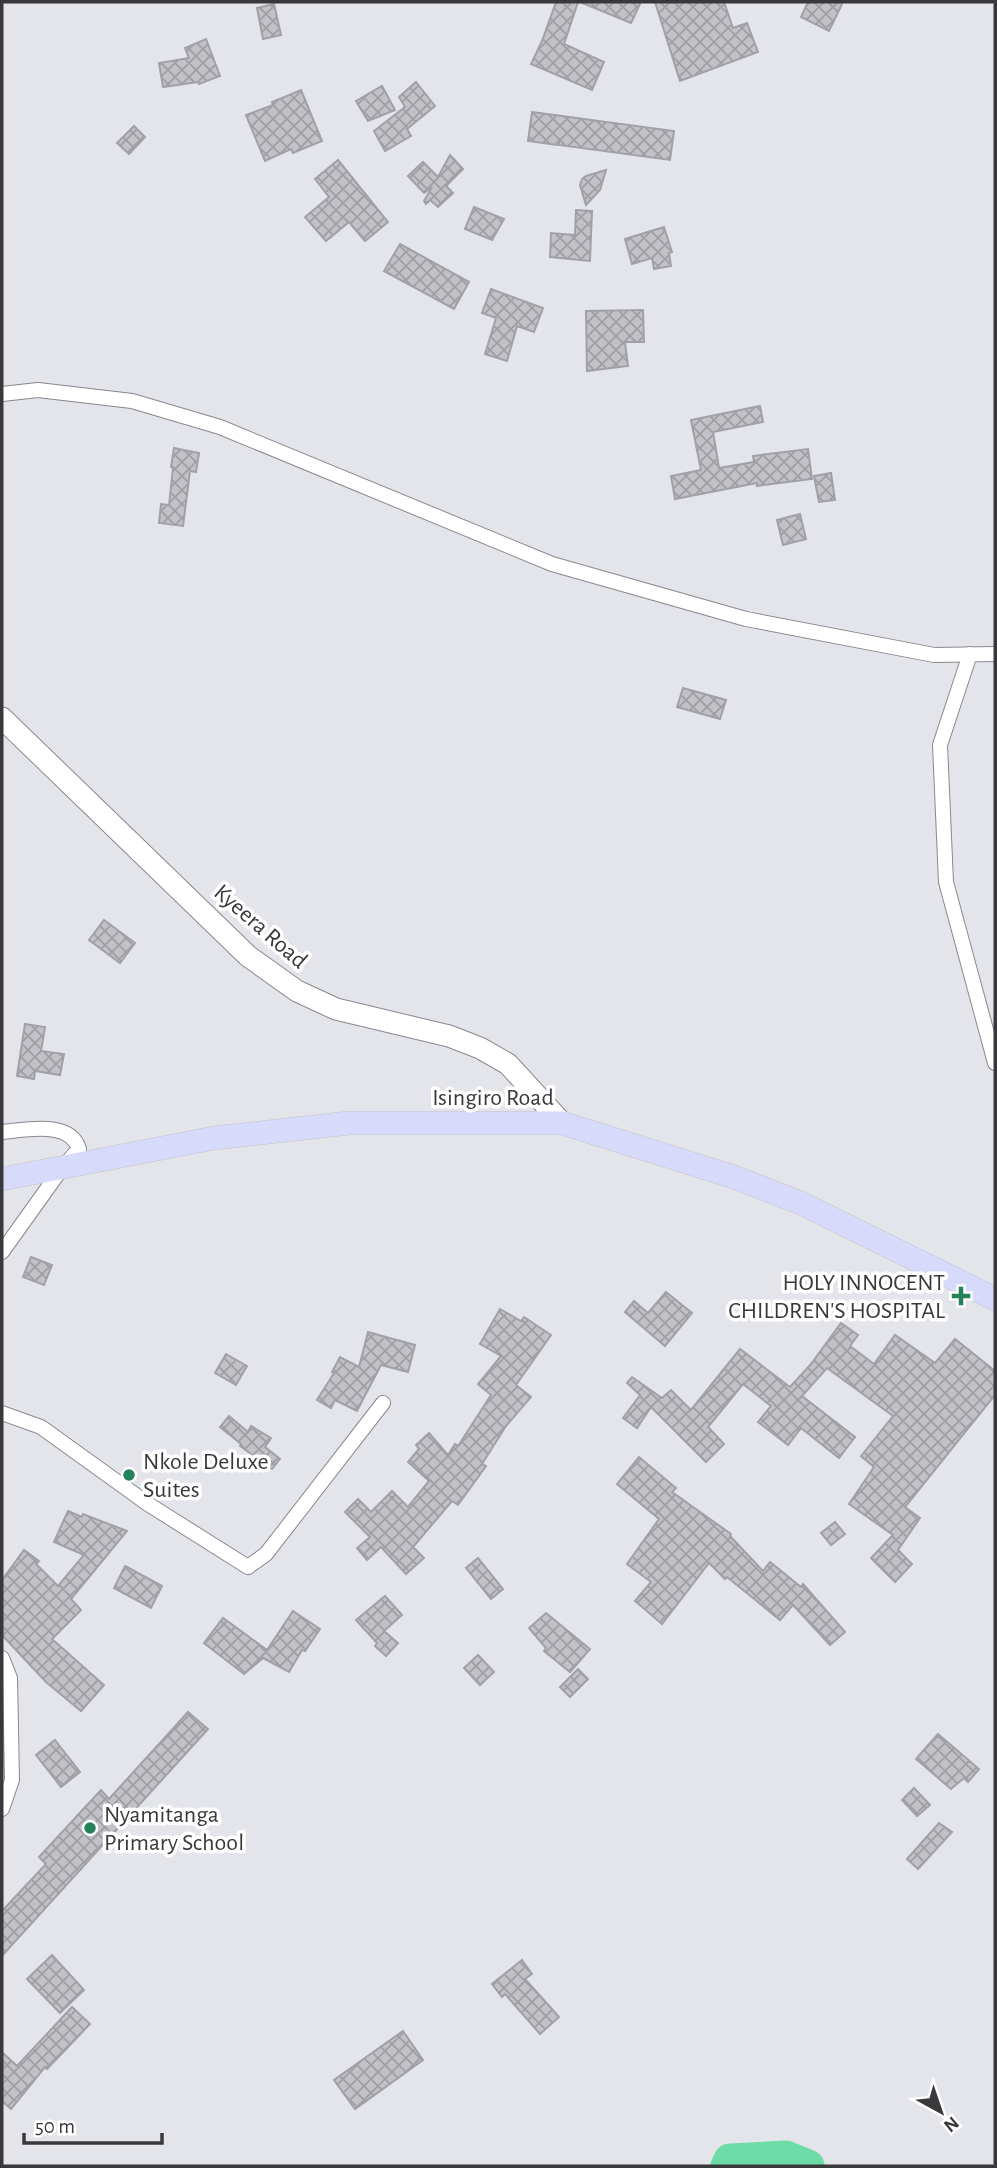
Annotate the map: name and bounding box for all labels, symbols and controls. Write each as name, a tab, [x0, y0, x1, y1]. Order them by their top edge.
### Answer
street label: Kyeera Road	[209, 880, 312, 973]
street label: Isingiro Road	[432, 1086, 554, 1110]
place label: HOLY INNOCENT CHILDREN'S HOSPITAL	[728, 1271, 945, 1323]
marker: HOLY INNOCENT CHILDREN'S HOSPITAL	[951, 1286, 971, 1306]
place label: Nkole Deluxe Suites	[143, 1450, 269, 1502]
marker: Nkole Deluxe Suites	[121, 1467, 137, 1483]
place label: Nyamitanga Primary School	[104, 1803, 244, 1855]
marker: Nyamitanga Primary School	[82, 1820, 98, 1836]
north arrow	[906, 2077, 976, 2147]
scale bar	[24, 2102, 163, 2146]
text: N	[940, 2112, 962, 2135]
text: 50 m	[35, 2116, 75, 2137]

